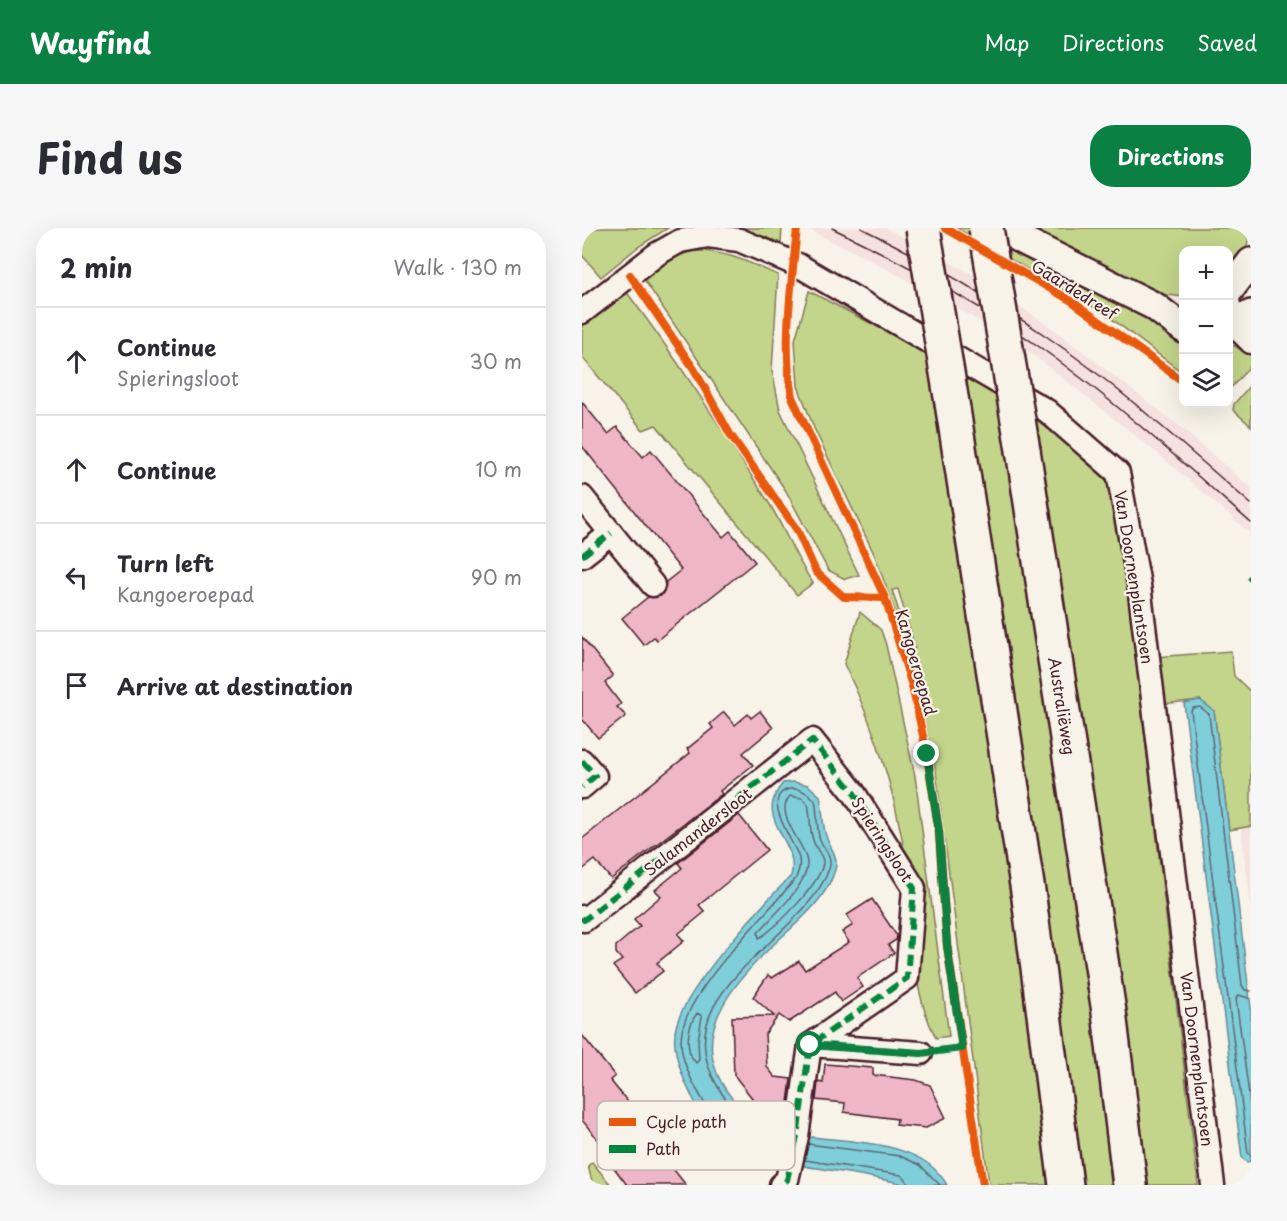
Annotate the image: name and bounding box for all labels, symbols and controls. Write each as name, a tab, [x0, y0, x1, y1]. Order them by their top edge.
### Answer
text: Wayfind	[30, 21, 151, 64]
text: Map	[984, 26, 1029, 58]
text: Directions	[1062, 26, 1164, 58]
text: Saved	[1197, 26, 1257, 58]
text: Find us	[36, 125, 183, 188]
button: Directions	[1090, 125, 1251, 187]
map controls	[1179, 246, 1233, 408]
button: +	[1179, 246, 1233, 300]
text: 2 min	[60, 248, 133, 287]
text: Walk · 130 m	[394, 252, 522, 282]
street label: Gaardedreef	[1027, 253, 1124, 326]
button: −	[1179, 300, 1233, 354]
text: Continue	[117, 330, 216, 363]
icon: ahead	[60, 345, 93, 378]
text: 30 m	[469, 346, 522, 376]
button: layers	[1179, 354, 1233, 408]
text: Spieringsloot	[117, 363, 239, 393]
icon: ahead	[60, 453, 93, 486]
text: Continue	[117, 453, 216, 486]
text: 10 m	[475, 454, 522, 484]
street label: Van Doornenplantsoen	[1109, 488, 1161, 666]
text: Turn left	[117, 546, 214, 579]
icon: left	[60, 561, 93, 594]
text: 90 m	[471, 562, 522, 592]
text: Kangoeroepad	[117, 579, 254, 609]
street label: Kangoeroepad	[890, 606, 944, 718]
street label: Australiëweg	[1043, 655, 1083, 757]
icon: arrive	[60, 669, 93, 702]
text: Arrive at destination	[117, 669, 353, 702]
route end	[913, 740, 939, 766]
street label: Salamandersloot	[638, 781, 756, 881]
street label: Spieringsloot	[846, 792, 920, 887]
street label: Van Doornenplantsoen	[1175, 970, 1221, 1148]
route start	[796, 1031, 822, 1057]
legend	[597, 1101, 795, 1170]
text: Cycle path	[646, 1109, 727, 1133]
text: Path	[646, 1136, 681, 1160]

